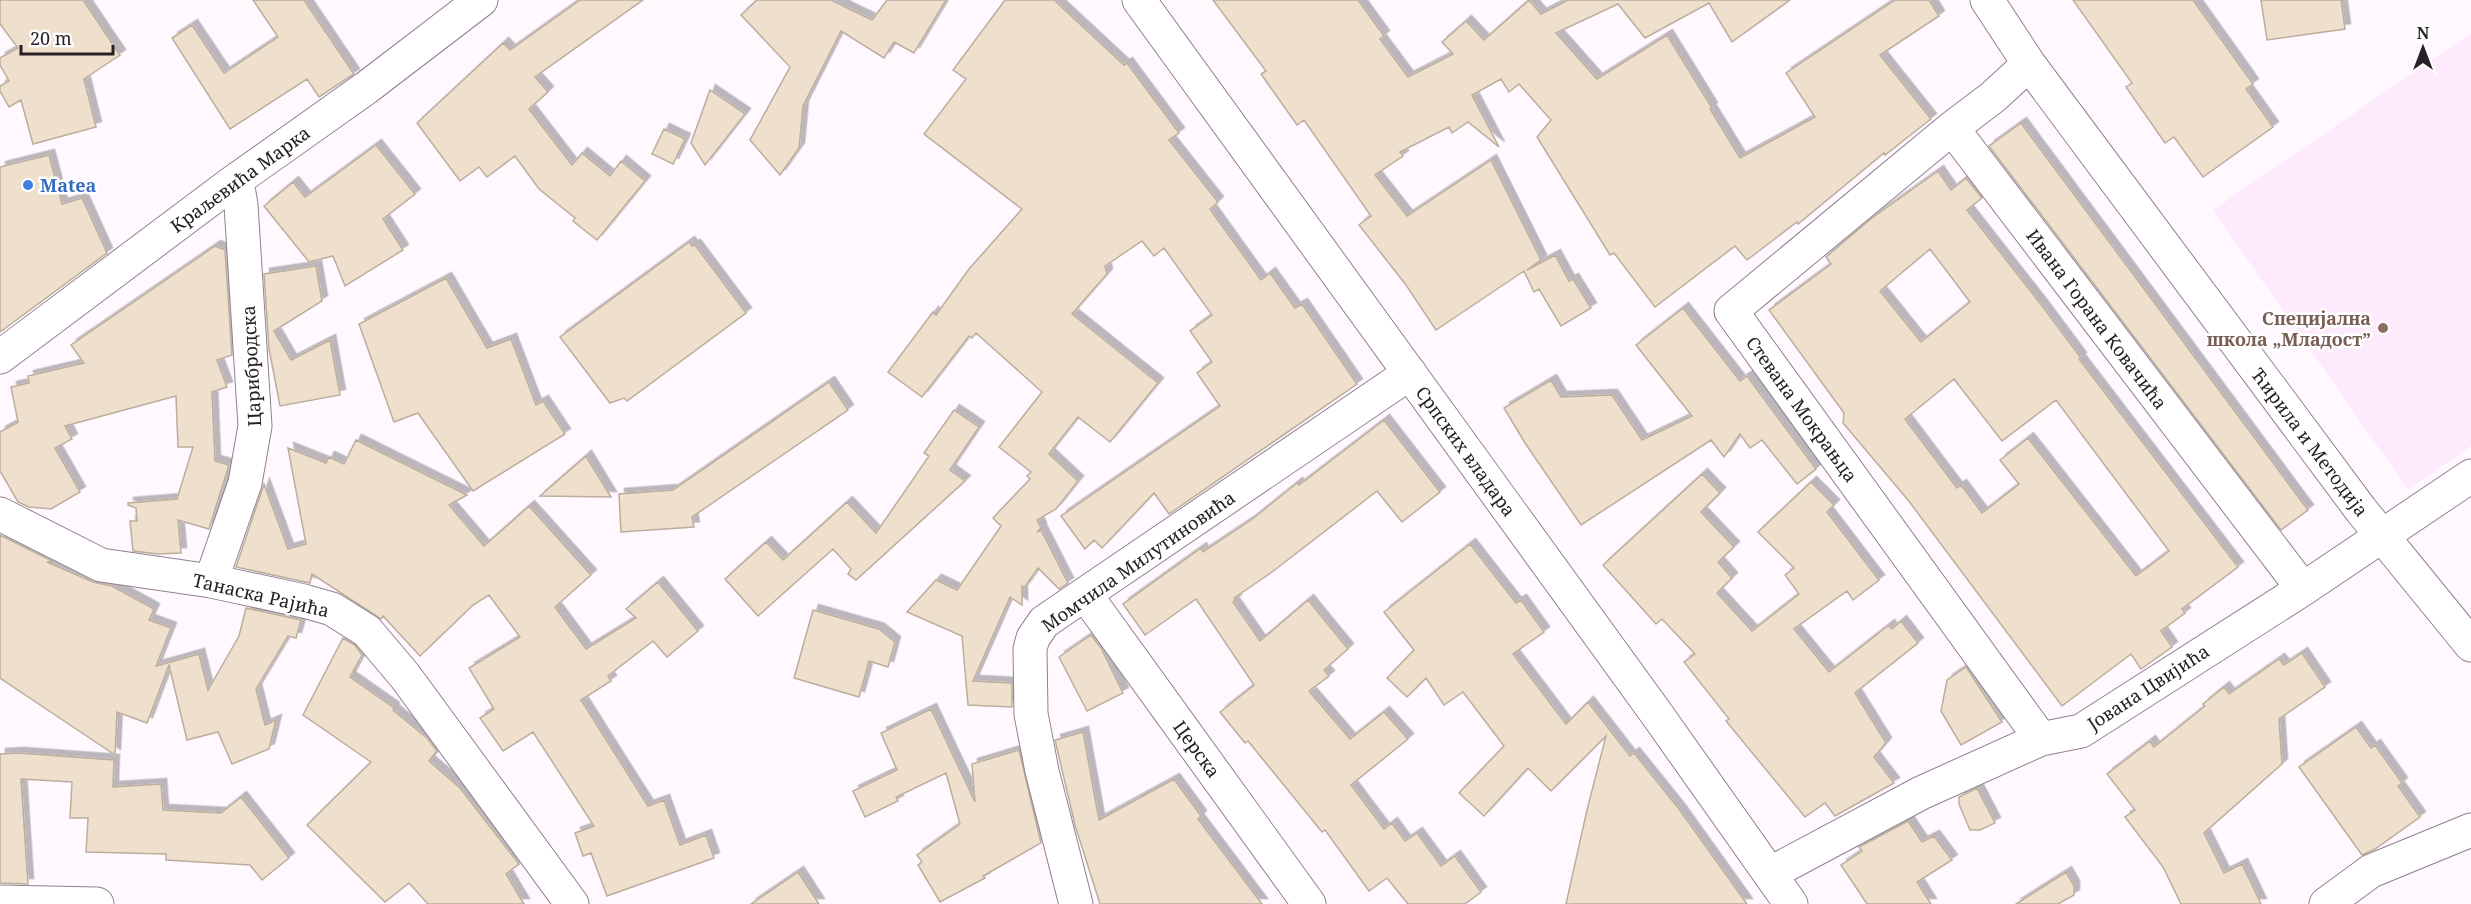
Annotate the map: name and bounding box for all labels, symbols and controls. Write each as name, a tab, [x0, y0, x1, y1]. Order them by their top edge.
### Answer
scale bar	[21, 18, 112, 56]
north arrow	[2393, 18, 2453, 78]
text: N	[2417, 22, 2430, 44]
text: 20 m	[30, 26, 72, 50]
street label: Краљевића Марка	[165, 120, 315, 238]
place label: Matea	[40, 173, 97, 197]
marker: Matea	[21, 178, 35, 192]
street label: Ивана Горана Ковачића	[2021, 224, 2173, 414]
street label: Царибродска	[236, 305, 266, 427]
place label: Специјална школа „Младост”	[2207, 306, 2371, 351]
marker: Специјална школа „Младост”	[2376, 321, 2390, 335]
street label: Стевана Мокрањца	[1741, 331, 1863, 487]
street label: Ћирила и Методија	[2246, 363, 2374, 521]
street label: Српских владара	[1411, 381, 1521, 521]
street label: Момчила Милутиновића	[1037, 485, 1239, 637]
street label: Танаска Рајића	[190, 568, 332, 622]
street label: Јована Цвијића	[2082, 639, 2213, 736]
street label: Церска	[1168, 716, 1226, 782]

